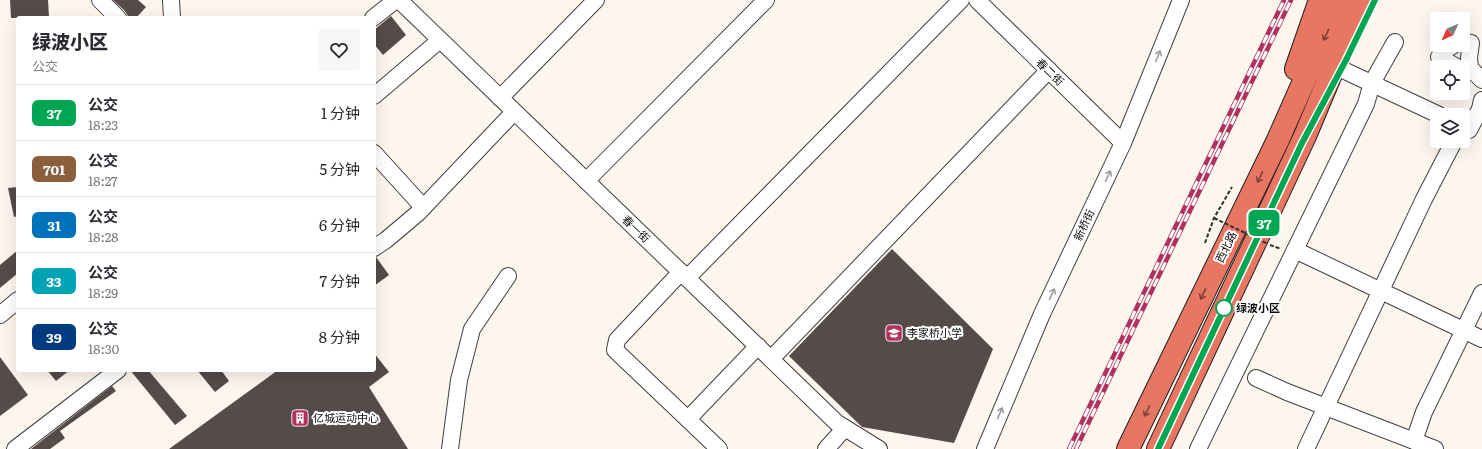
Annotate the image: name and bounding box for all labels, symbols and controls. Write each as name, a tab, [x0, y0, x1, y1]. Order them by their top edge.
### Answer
north arrow	[1430, 12, 1470, 52]
map controls	[1430, 12, 1470, 148]
text: 绿波小区	[32, 27, 108, 55]
button: heart	[318, 29, 360, 71]
one-way arrow	[1322, 29, 1329, 41]
one-way arrow	[1155, 51, 1162, 63]
street label: 春二街	[1033, 54, 1068, 88]
text: 公交	[32, 56, 58, 75]
button: locate	[1430, 60, 1470, 100]
text: 公交	[88, 92, 118, 115]
text: 1 分钟	[321, 101, 360, 124]
text: 37	[46, 103, 62, 123]
button: layers	[1430, 108, 1470, 148]
text: 18:23	[88, 115, 118, 134]
text: 公交	[88, 148, 118, 171]
text: 5 分钟	[319, 157, 360, 180]
text: 701	[43, 159, 65, 179]
text: 18:27	[88, 171, 118, 190]
one-way arrow	[1105, 171, 1112, 183]
one-way arrow	[1256, 171, 1263, 183]
text: 公交	[88, 204, 118, 227]
street label: 新桥街	[1069, 206, 1097, 243]
line badge: 37	[1246, 210, 1282, 236]
street label: 春一街	[619, 211, 654, 245]
text: 6 分钟	[319, 213, 360, 236]
text: 37	[1256, 213, 1272, 233]
text: 31	[47, 215, 61, 235]
text: 18:28	[88, 227, 118, 246]
street label: 西北路	[1211, 228, 1240, 265]
text: 公交	[88, 260, 118, 283]
text: 7 分钟	[319, 269, 360, 292]
text: 33	[46, 271, 62, 291]
text: 18:29	[88, 283, 118, 302]
one-way arrow	[1049, 288, 1056, 300]
one-way arrow	[1199, 288, 1206, 300]
marker: 绿波小区	[1215, 299, 1233, 317]
place label: 绿波小区	[1236, 299, 1280, 315]
text: 公交	[88, 316, 118, 339]
school or university icon: 李家桥小学	[884, 323, 904, 343]
place label: 李家桥小学	[907, 324, 962, 340]
text: 8 分钟	[319, 325, 360, 348]
text: 39	[46, 327, 62, 347]
text: 18:30	[88, 339, 119, 358]
one-way arrow	[1143, 405, 1150, 417]
one-way arrow	[997, 407, 1005, 419]
building icon: 亿城运动中心	[290, 408, 310, 428]
place label: 亿城运动中心	[313, 409, 379, 425]

